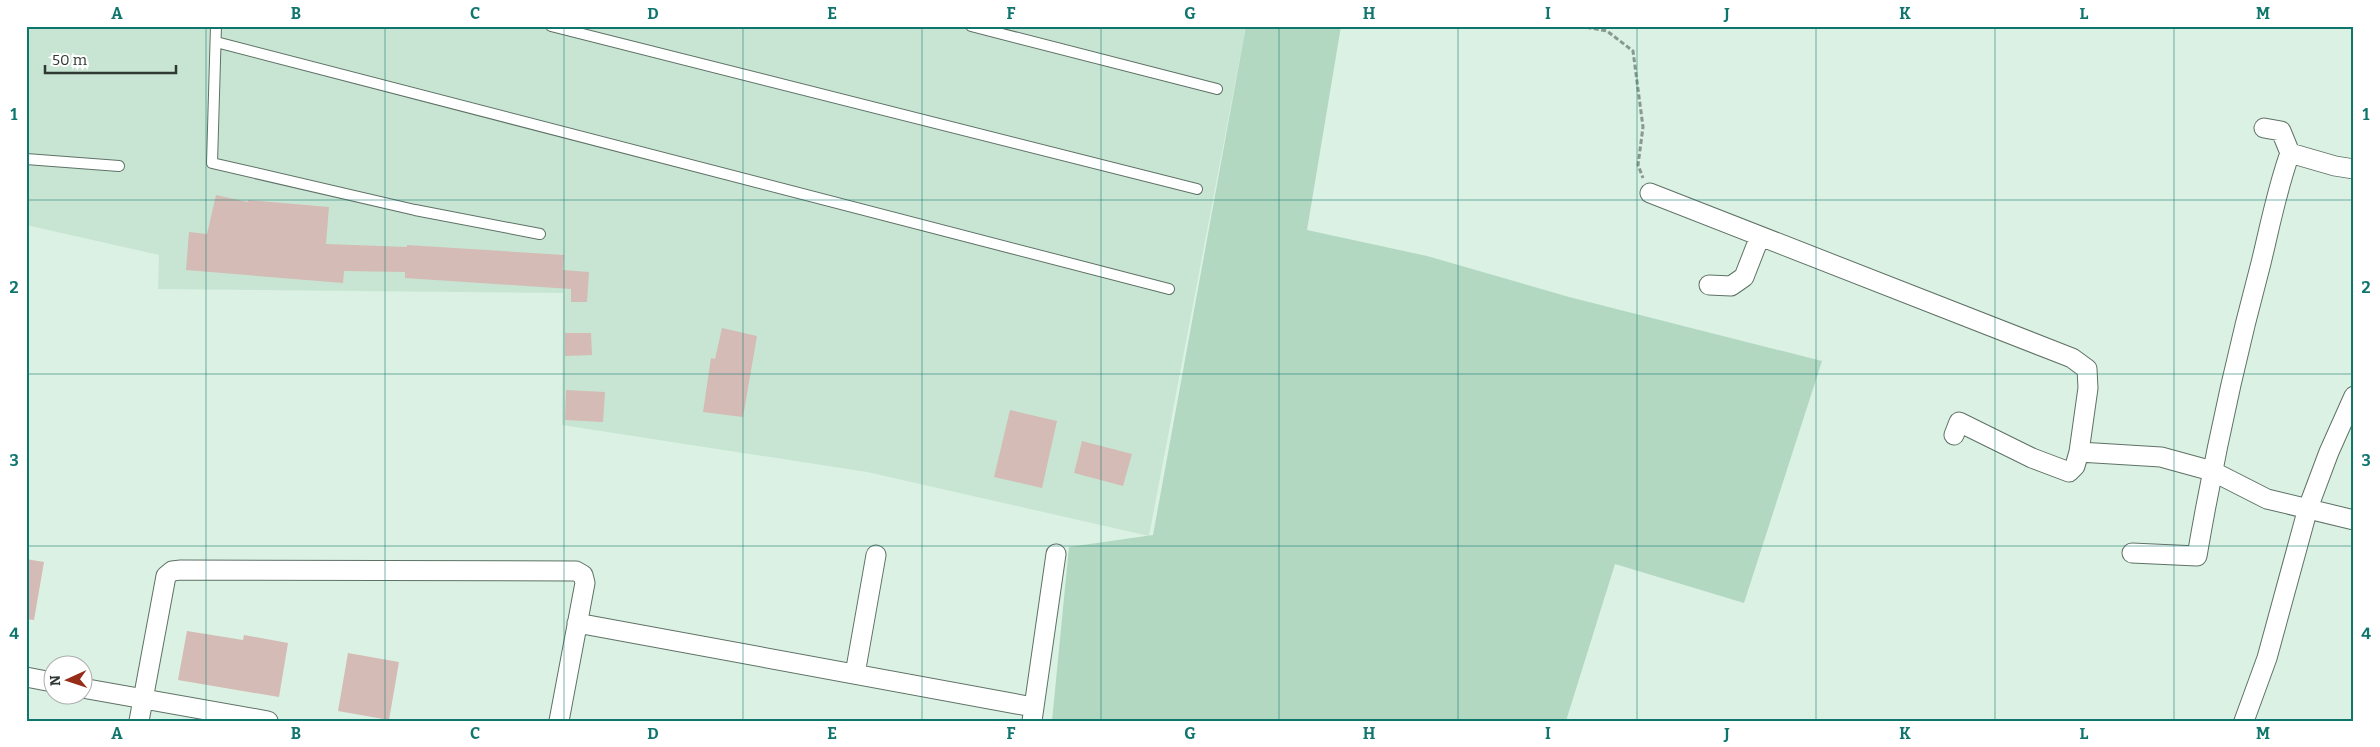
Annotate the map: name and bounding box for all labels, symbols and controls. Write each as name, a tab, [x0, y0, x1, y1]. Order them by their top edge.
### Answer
text: A	[111, 4, 123, 23]
text: B	[291, 4, 301, 23]
text: C	[470, 4, 480, 23]
text: D	[647, 4, 659, 23]
text: E	[827, 4, 837, 23]
text: F	[1007, 4, 1016, 23]
text: G	[1184, 4, 1196, 23]
text: H	[1363, 4, 1376, 23]
text: I	[1545, 4, 1551, 23]
text: J	[1723, 4, 1730, 23]
text: K	[1899, 4, 1911, 23]
text: L	[2080, 4, 2089, 23]
text: M	[2256, 4, 2270, 23]
scale bar	[45, 42, 176, 74]
text: 50 m	[52, 51, 88, 69]
text: 1	[11, 105, 18, 124]
text: 1	[2363, 105, 2370, 124]
text: 2	[9, 278, 19, 297]
text: 2	[2361, 278, 2371, 297]
text: 3	[9, 451, 19, 470]
text: 3	[2361, 451, 2371, 470]
text: 4	[9, 624, 19, 643]
text: 4	[2361, 624, 2371, 643]
north arrow	[42, 654, 92, 704]
text: N	[47, 675, 64, 686]
text: A	[111, 724, 123, 743]
text: B	[291, 724, 301, 743]
text: C	[470, 724, 480, 743]
text: D	[647, 724, 659, 743]
text: E	[827, 724, 837, 743]
text: F	[1007, 724, 1016, 743]
text: G	[1184, 724, 1196, 743]
text: H	[1363, 724, 1376, 743]
text: I	[1545, 724, 1551, 743]
text: J	[1723, 724, 1730, 743]
text: K	[1899, 724, 1911, 743]
text: L	[2080, 724, 2089, 743]
text: M	[2256, 724, 2270, 743]

